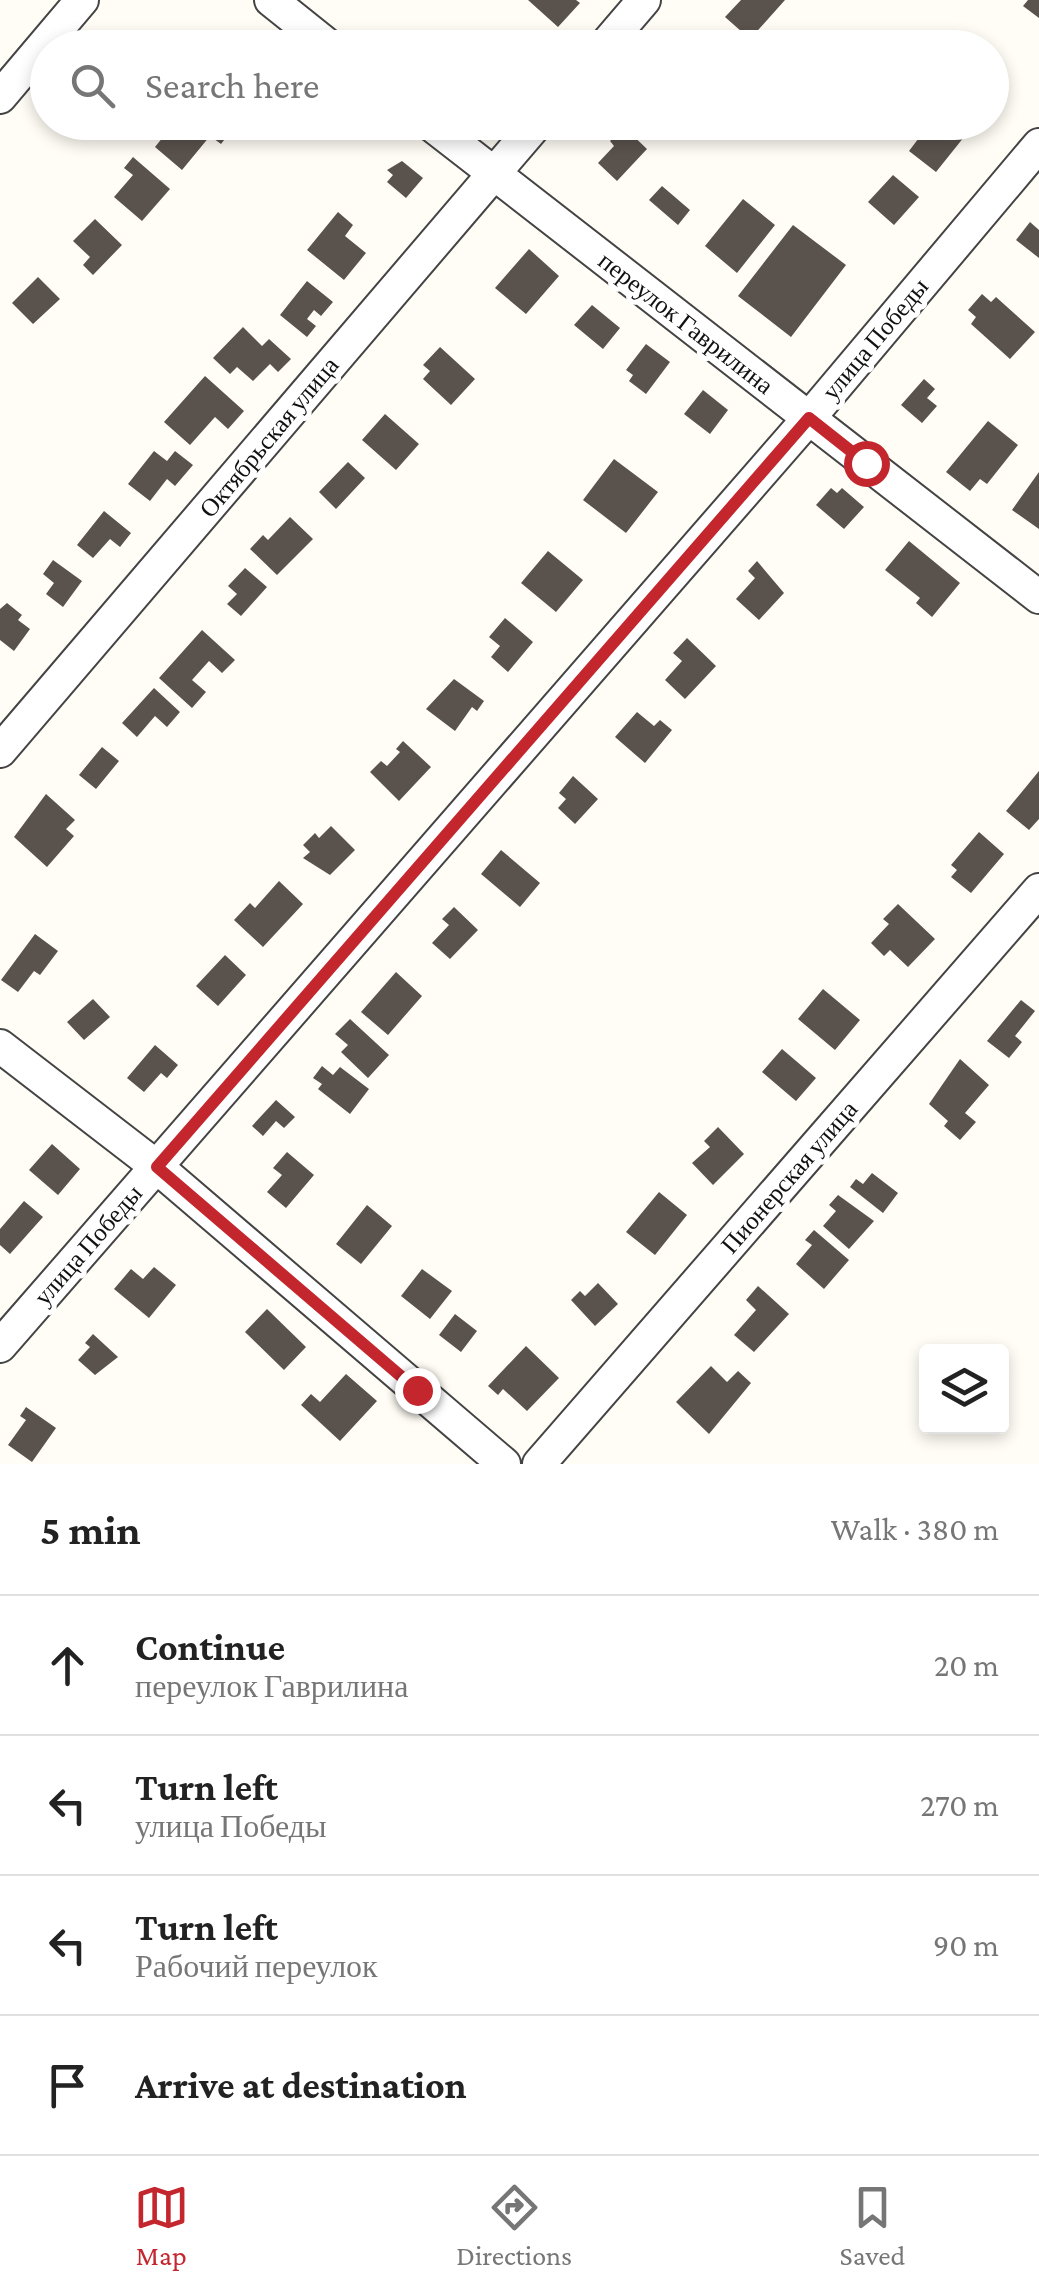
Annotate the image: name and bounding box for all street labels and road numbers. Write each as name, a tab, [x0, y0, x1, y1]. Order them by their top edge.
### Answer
street label: переулок Гаврилина	[594, 247, 778, 399]
street label: улица Победы	[817, 273, 934, 405]
street label: Октябрьская улица	[194, 352, 344, 522]
street label: Пионерская улица	[716, 1095, 862, 1259]
street label: улица Победы	[29, 1180, 147, 1310]

